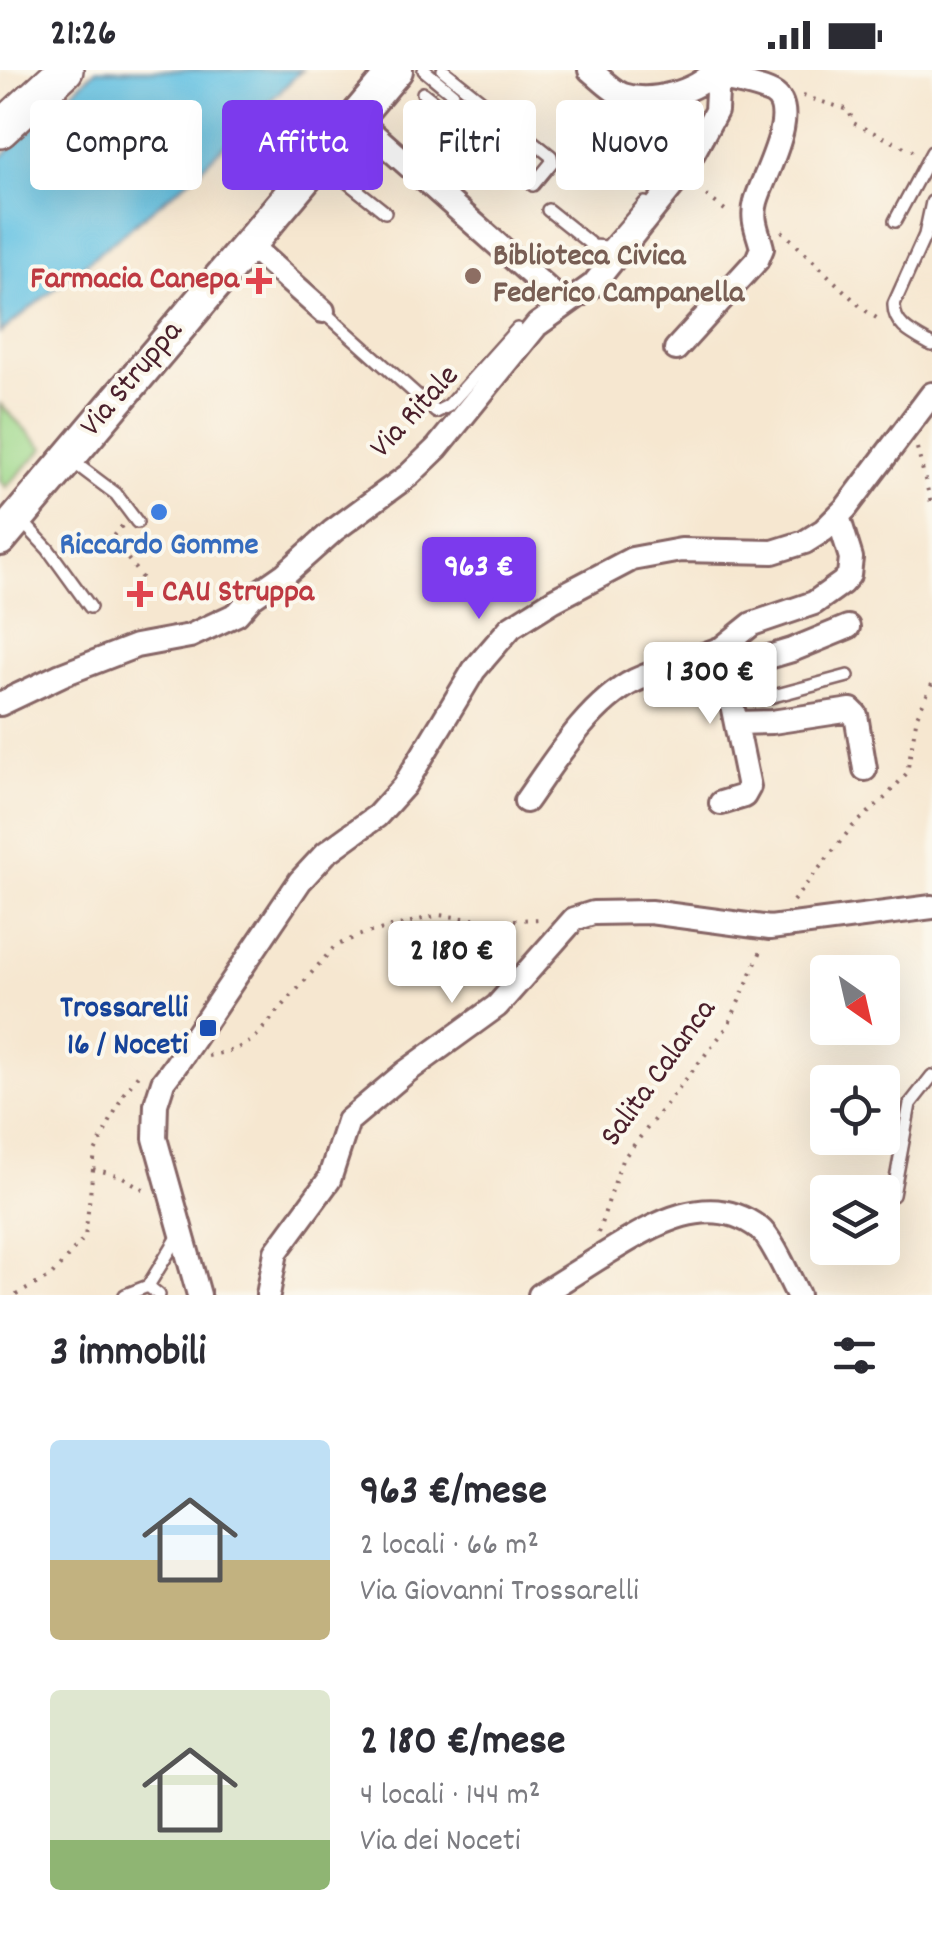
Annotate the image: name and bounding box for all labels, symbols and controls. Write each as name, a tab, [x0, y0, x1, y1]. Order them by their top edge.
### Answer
text: 21:26	[50, 8, 116, 63]
chip: Compra	[30, 100, 202, 190]
chip: Affitta	[222, 100, 383, 190]
chip: Filtri	[403, 100, 536, 190]
chip: Nuovo	[556, 100, 704, 190]
place label: Biblioteca Civica Federico Campanella	[493, 235, 745, 318]
place label: Farmacia Canepa	[30, 258, 240, 304]
marker: Biblioteca Civica Federico Campanella	[462, 265, 484, 287]
marker: Farmacia Canepa	[248, 270, 270, 292]
street label: Via Struppa	[70, 311, 196, 448]
street label: Via Ritale	[360, 356, 472, 470]
marker: Riccardo Gomme	[148, 501, 170, 523]
place label: Riccardo Gomme	[59, 524, 259, 570]
pin: 963 €	[409, 537, 549, 622]
text: 963 €	[444, 546, 514, 592]
place label: CAU Struppa	[162, 571, 315, 617]
marker: CAU Struppa	[127, 581, 153, 607]
pin: 1 300 €	[618, 642, 802, 727]
text: 1 300 €	[666, 651, 754, 697]
pin: 2 180 €	[360, 921, 544, 1006]
text: 2 180 €	[410, 930, 494, 976]
north arrow	[810, 955, 900, 1045]
map controls	[810, 955, 900, 1265]
place label: Trossarelli 16 / Noceti	[60, 987, 188, 1070]
street label: Salita Calanca	[591, 990, 730, 1157]
marker: Trossarelli 16 / Noceti	[197, 1017, 219, 1039]
button: locate	[810, 1065, 900, 1155]
button: layers	[810, 1175, 900, 1265]
text: 3 immobili	[50, 1325, 206, 1385]
icon: filters	[827, 1328, 882, 1383]
text: 963 €/mese	[360, 1464, 547, 1524]
icon: home	[130, 1480, 250, 1600]
text: 2 locali · 66 m²	[360, 1524, 539, 1570]
text: Via Giovanni Trossarelli	[360, 1570, 639, 1616]
text: 2 180 €/mese	[360, 1714, 565, 1774]
icon: home	[130, 1730, 250, 1850]
text: 4 locali · 144 m²	[360, 1774, 540, 1820]
text: Via dei Noceti	[360, 1820, 521, 1866]

